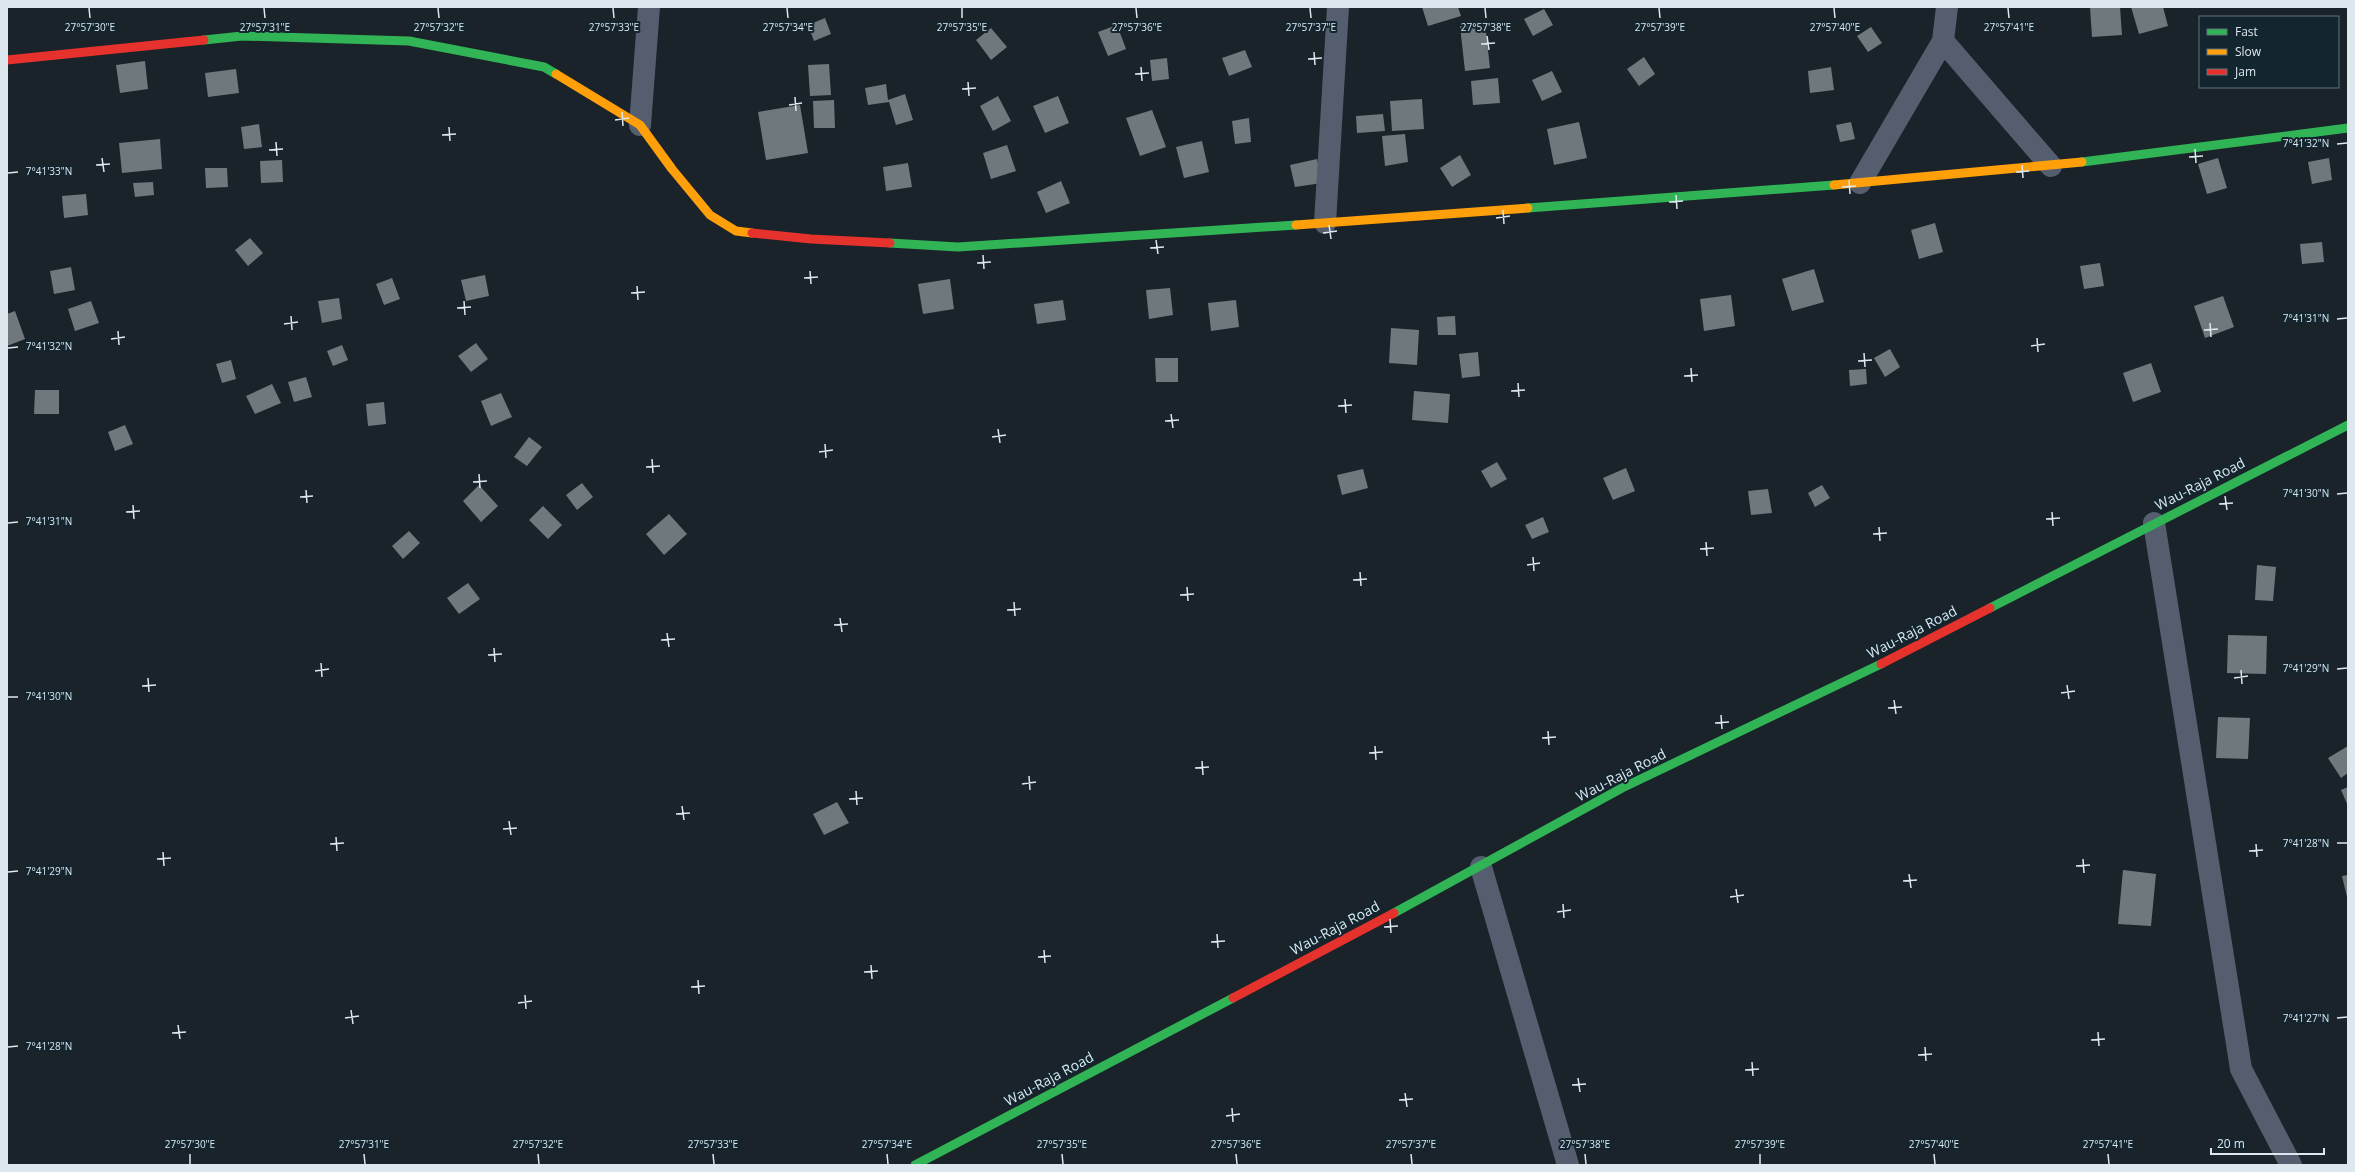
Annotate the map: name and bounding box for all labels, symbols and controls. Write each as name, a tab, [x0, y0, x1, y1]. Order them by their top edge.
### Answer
legend	[2199, 16, 2339, 88]
text: 27°57'30"E	[65, 20, 115, 34]
text: 27°57'31"E	[240, 20, 290, 34]
text: 27°57'32"E	[414, 20, 464, 34]
text: 27°57'33"E	[589, 20, 639, 34]
text: 27°57'34"E	[763, 20, 813, 34]
text: 27°57'35"E	[937, 20, 987, 34]
text: 27°57'36"E	[1112, 20, 1162, 34]
text: 27°57'37"E	[1286, 20, 1336, 34]
text: 27°57'38"E	[1461, 20, 1511, 34]
text: 27°57'39"E	[1635, 20, 1685, 34]
text: 27°57'40"E	[1810, 20, 1860, 34]
text: 27°57'41"E	[1984, 20, 2034, 34]
text: Fast	[2235, 23, 2258, 40]
text: Slow	[2235, 43, 2262, 60]
text: Jam	[2234, 63, 2256, 80]
text: 7°41'32"N	[2283, 136, 2329, 150]
text: 7°41'33"N	[26, 164, 72, 178]
text: 7°41'31"N	[2283, 311, 2329, 325]
text: 7°41'32"N	[26, 339, 72, 353]
street label: Wau-Raja Road	[2152, 453, 2248, 514]
text: 7°41'30"N	[2283, 486, 2329, 500]
text: 7°41'31"N	[26, 514, 72, 528]
street label: Wau-Raja Road	[1864, 601, 1960, 662]
text: 7°41'29"N	[2283, 661, 2329, 675]
text: 7°41'30"N	[26, 689, 72, 703]
street label: Wau-Raja Road	[1573, 744, 1669, 805]
text: 7°41'28"N	[2283, 836, 2329, 850]
text: 7°41'29"N	[26, 864, 72, 878]
street label: Wau-Raja Road	[1287, 896, 1383, 959]
text: 7°41'27"N	[2283, 1011, 2329, 1025]
text: 7°41'28"N	[26, 1039, 72, 1053]
street label: Wau-Raja Road	[1001, 1047, 1097, 1110]
scale bar	[2211, 1130, 2324, 1156]
text: 20 m	[2217, 1135, 2245, 1152]
text: 27°57'30"E	[165, 1137, 215, 1151]
text: 27°57'31"E	[339, 1137, 389, 1151]
text: 27°57'32"E	[513, 1137, 563, 1151]
text: 27°57'33"E	[688, 1137, 738, 1151]
text: 27°57'34"E	[862, 1137, 912, 1151]
text: 27°57'35"E	[1037, 1137, 1087, 1151]
text: 27°57'36"E	[1211, 1137, 1261, 1151]
text: 27°57'37"E	[1386, 1137, 1436, 1151]
text: 27°57'38"E	[1560, 1137, 1610, 1151]
text: 27°57'39"E	[1735, 1137, 1785, 1151]
text: 27°57'40"E	[1909, 1137, 1959, 1151]
text: 27°57'41"E	[2083, 1137, 2133, 1151]

